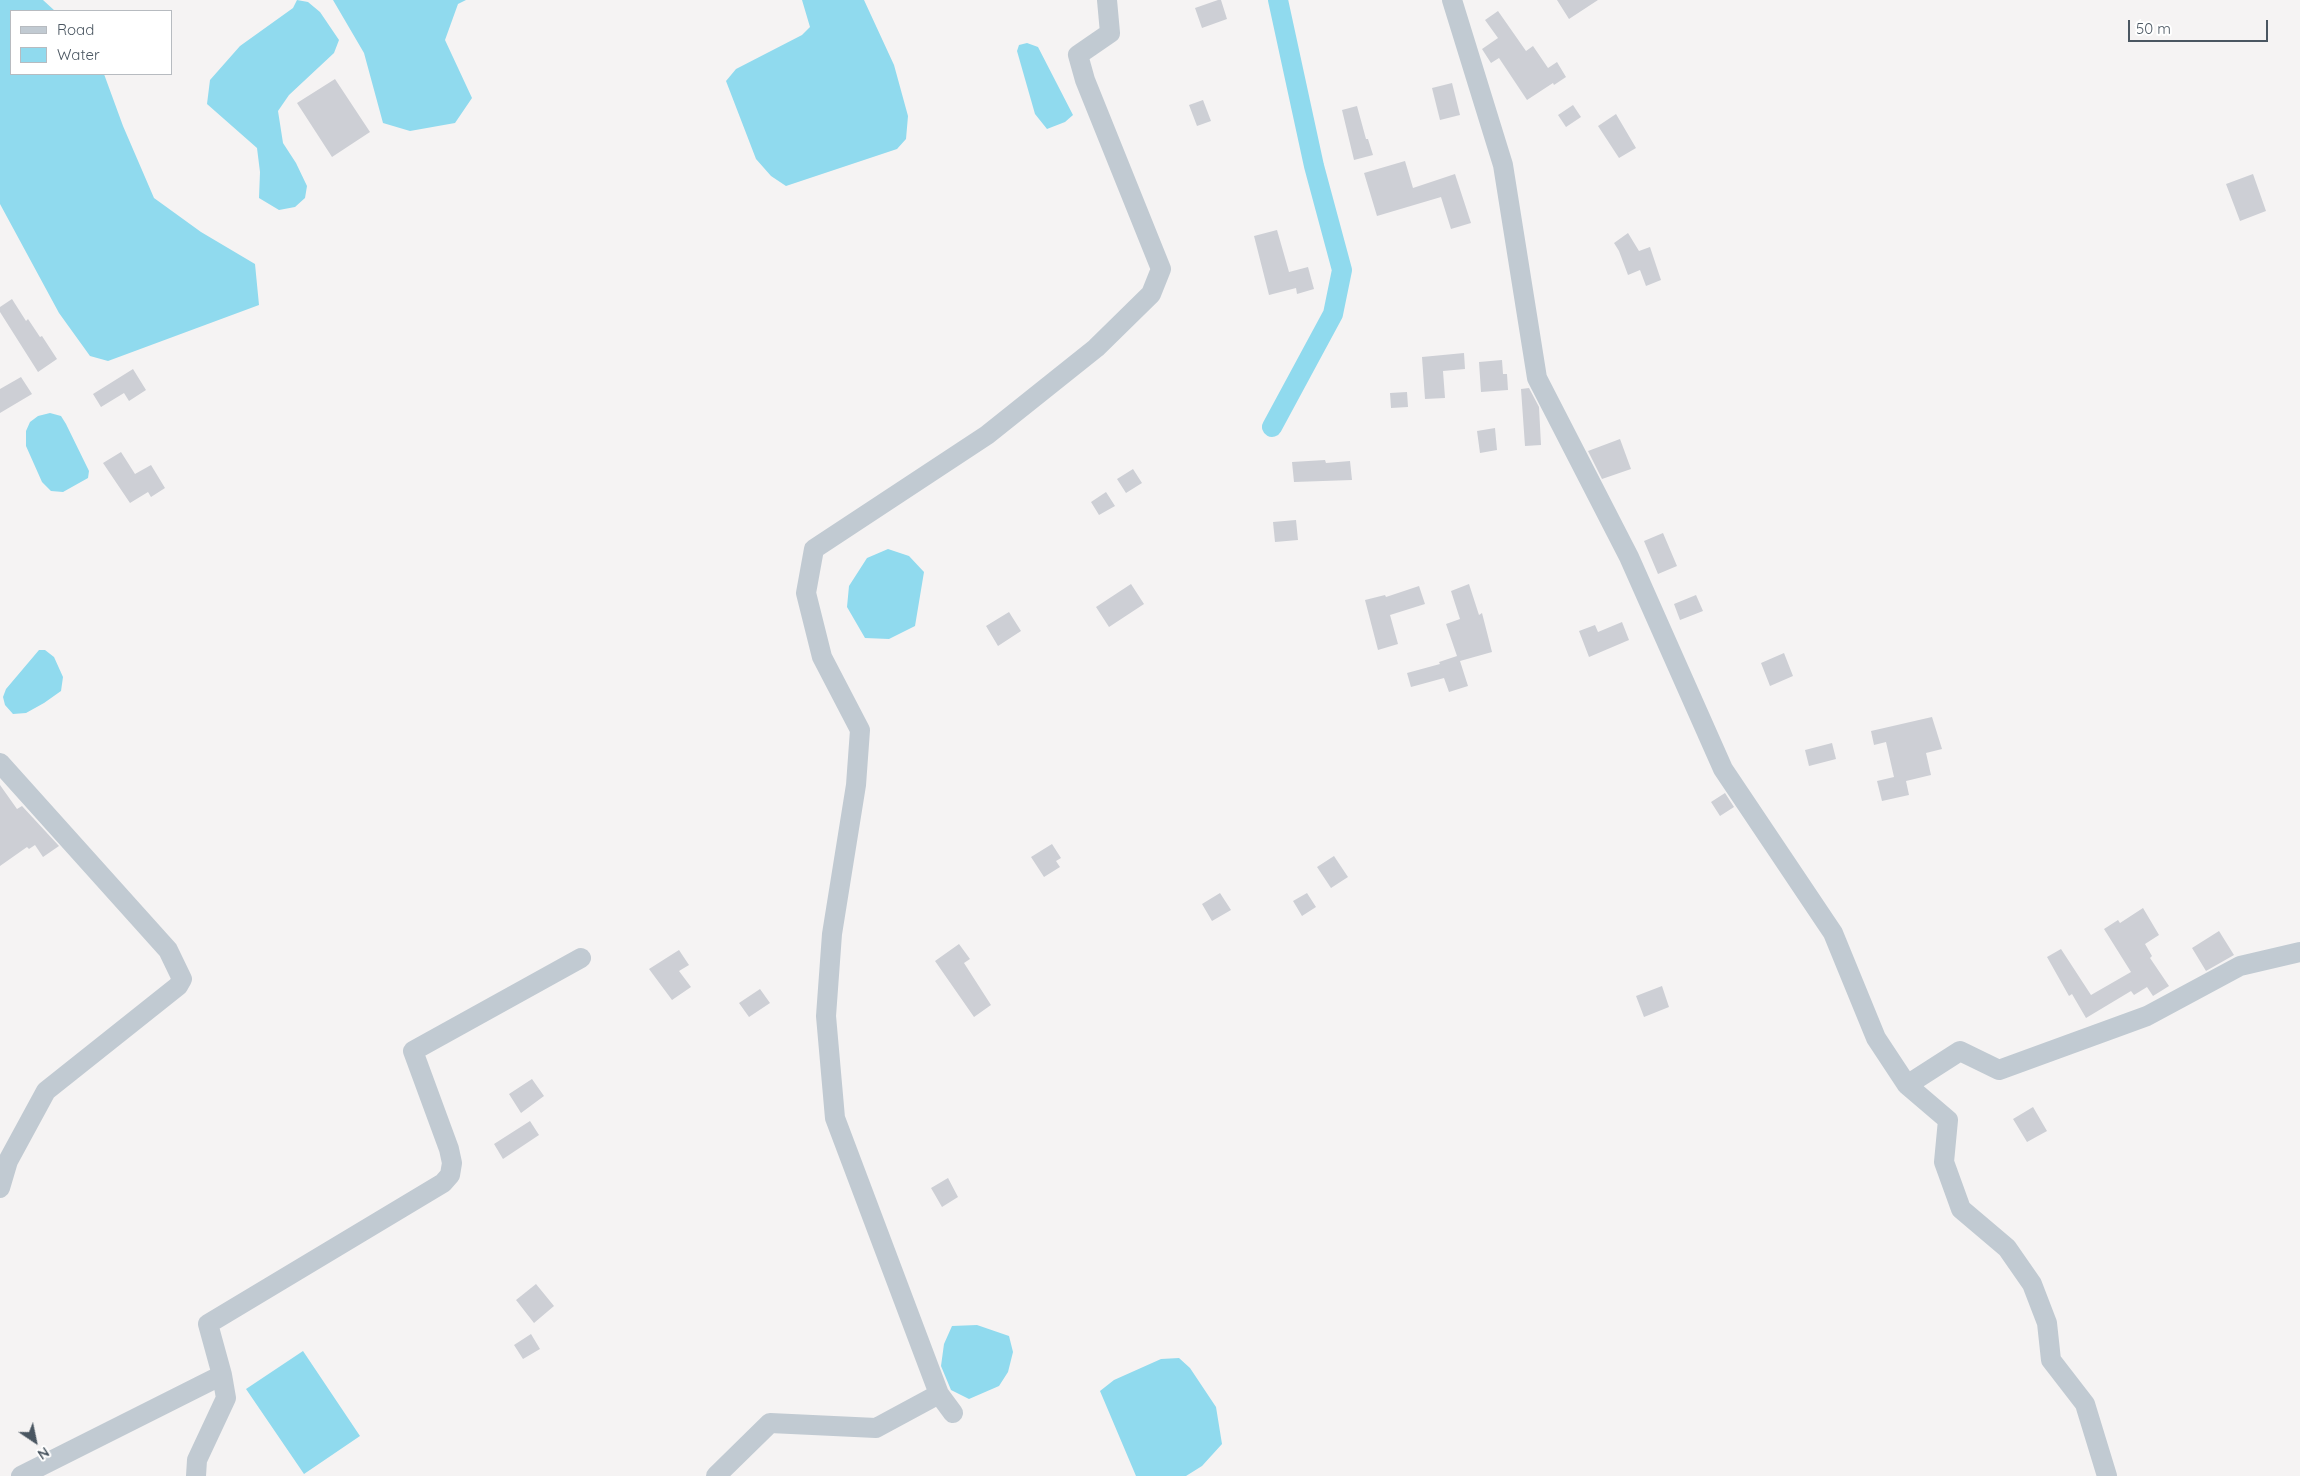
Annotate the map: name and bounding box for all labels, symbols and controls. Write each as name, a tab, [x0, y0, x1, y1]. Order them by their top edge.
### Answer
legend	[10, 10, 172, 75]
scale bar	[2130, 10, 2270, 42]
text: 50 m	[2136, 19, 2171, 38]
text: Road	[57, 20, 94, 39]
text: Water	[57, 45, 100, 64]
north arrow	[10, 1416, 60, 1466]
text: N	[34, 1443, 53, 1464]

